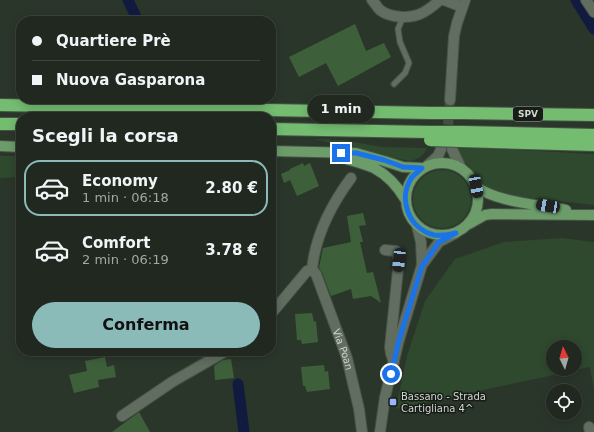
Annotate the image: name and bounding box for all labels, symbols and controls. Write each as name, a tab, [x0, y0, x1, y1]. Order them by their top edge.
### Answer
text: Quartiere Prè	[56, 32, 171, 50]
text: Nuova Gasparona	[56, 71, 205, 89]
callout: 1 min	[308, 95, 374, 123]
text: 1 min	[321, 101, 361, 116]
road number: SPV	[513, 107, 543, 121]
text: Scegli la corsa	[32, 125, 179, 146]
route end	[332, 144, 350, 162]
icon: car	[34, 170, 70, 206]
text: Economy	[82, 172, 158, 190]
car	[468, 173, 484, 199]
text: 2.80 €	[205, 179, 258, 197]
text: 1 min · 06:18	[82, 190, 169, 205]
car	[535, 198, 561, 214]
icon: car	[34, 232, 70, 268]
text: Comfort	[82, 234, 150, 252]
text: 3.78 €	[205, 241, 258, 259]
car	[392, 247, 406, 273]
text: 2 min · 06:19	[82, 252, 169, 267]
button: Conferma	[32, 302, 260, 348]
street label: Via Poan	[331, 327, 355, 371]
north arrow	[546, 340, 582, 376]
map controls	[546, 340, 582, 420]
route start	[382, 365, 400, 383]
button: locate	[546, 384, 582, 420]
place label: Bassano - Strada Cartigliana 4^	[401, 391, 486, 414]
marker: Bassano - Strada Cartigliana 4^	[388, 397, 398, 407]

